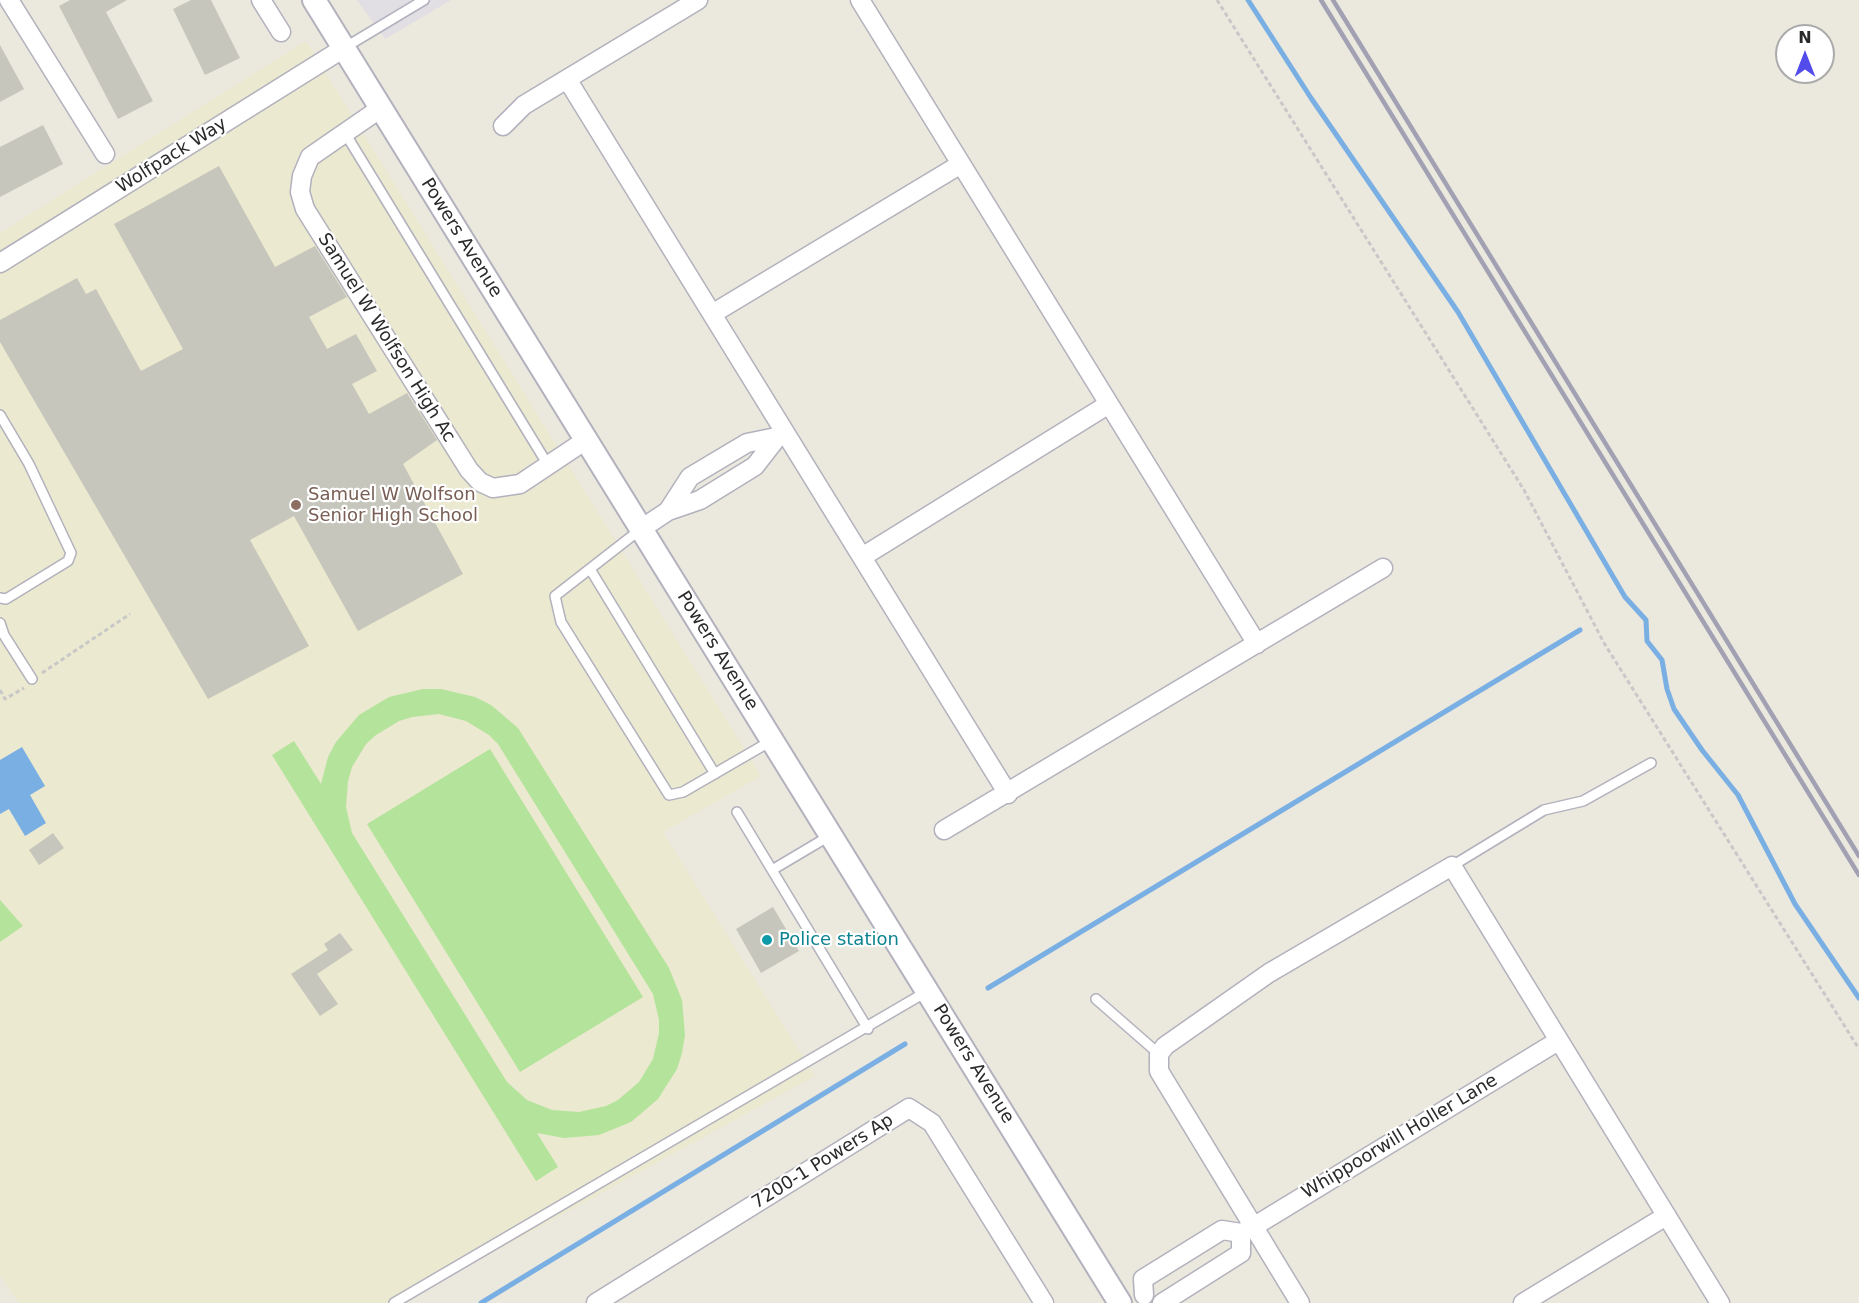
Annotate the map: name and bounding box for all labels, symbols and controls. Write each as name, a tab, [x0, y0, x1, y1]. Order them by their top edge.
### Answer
north arrow	[1775, 24, 1835, 84]
text: N	[1798, 28, 1812, 47]
street label: Wolfpack Way	[113, 113, 231, 199]
street label: Powers Avenue	[416, 174, 506, 302]
street label: Samuel W Wolfson High Ac	[313, 230, 459, 446]
place label: Samuel W Wolfson Senior High School	[308, 484, 478, 526]
marker: Samuel W Wolfson Senior High School	[289, 498, 303, 512]
street label: Powers Avenue	[672, 587, 762, 715]
place label: Police station	[779, 929, 899, 951]
marker: Police station	[760, 933, 774, 947]
street label: Powers Avenue	[928, 1000, 1018, 1128]
street label: Whippoorwill Holler Lane	[1298, 1070, 1502, 1204]
street label: 7200-1 Powers Ap	[748, 1110, 898, 1214]

